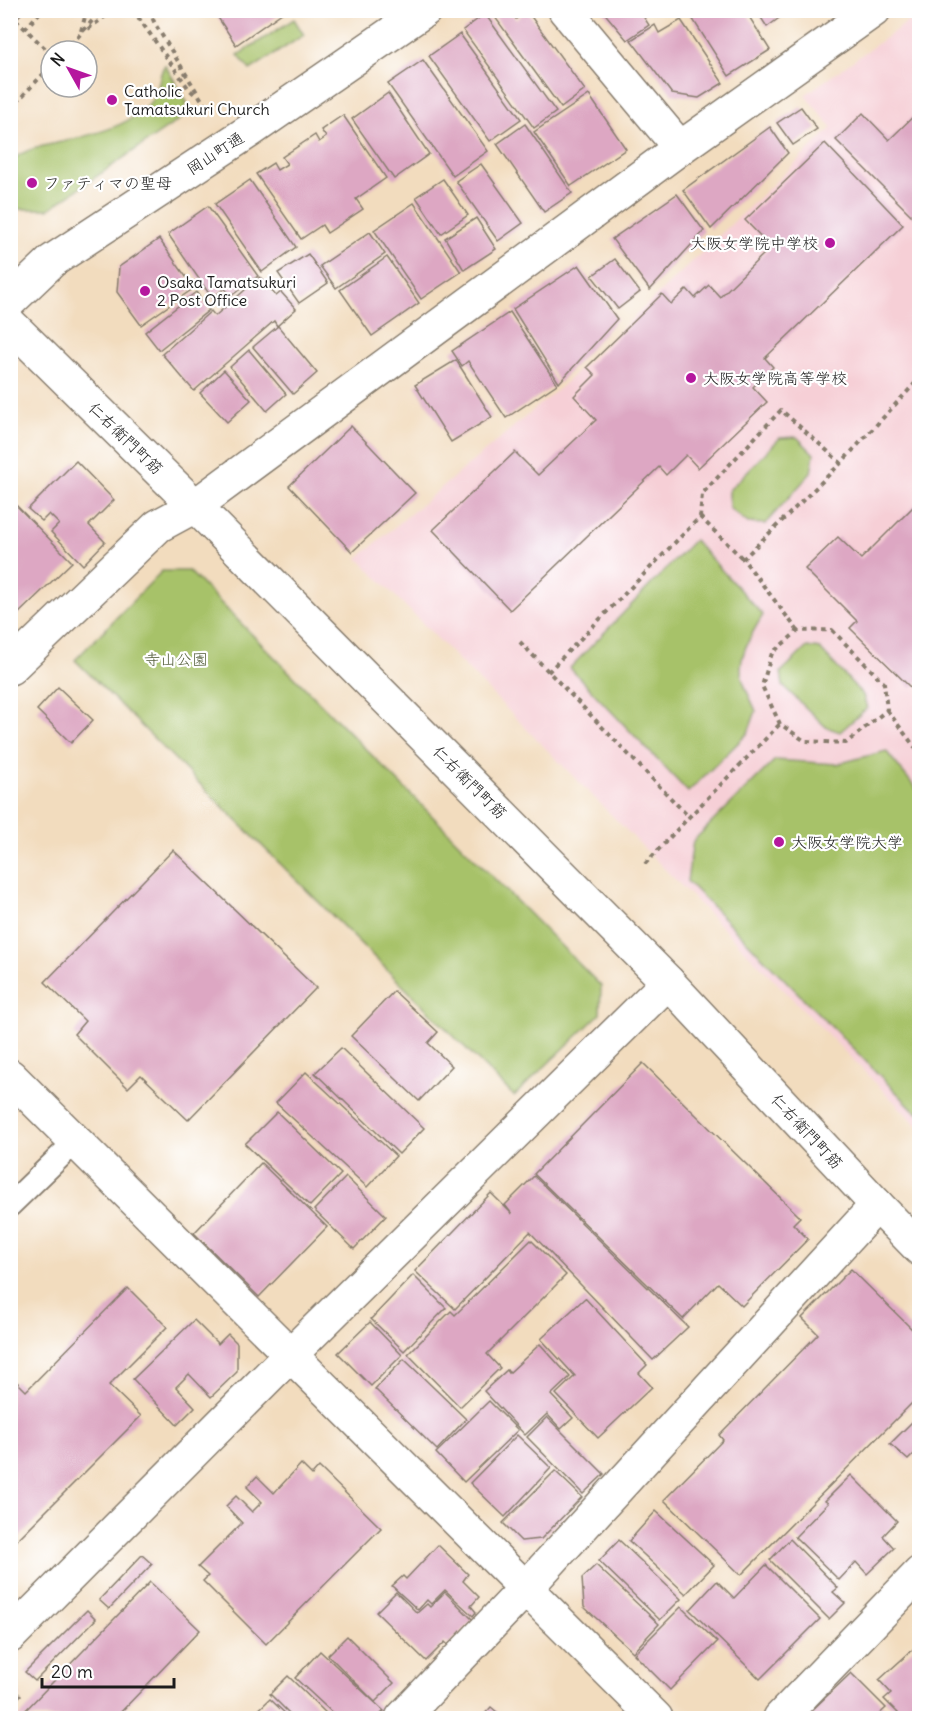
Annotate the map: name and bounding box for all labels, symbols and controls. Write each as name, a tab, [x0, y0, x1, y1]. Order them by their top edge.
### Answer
north arrow	[39, 39, 99, 99]
text: N	[46, 49, 69, 70]
place label: Catholic Tamatsukuri Church	[124, 81, 270, 119]
marker: Catholic Tamatsukuri Church	[105, 93, 119, 107]
street label: 岡山町通	[183, 127, 247, 179]
place label: ファティマの聖母	[44, 173, 172, 193]
marker: ファティマの聖母	[25, 176, 39, 190]
place label: 大阪女学院中学校	[690, 233, 818, 253]
marker: 大阪女学院中学校	[823, 236, 837, 250]
place label: Osaka Tamatsukuri 2 Post Office	[157, 272, 296, 310]
marker: Osaka Tamatsukuri 2 Post Office	[138, 284, 152, 298]
place label: 大阪女学院高等学校	[703, 368, 847, 388]
marker: 大阪女学院高等学校	[684, 371, 698, 385]
street label: 仁右衛門町筋	[85, 397, 167, 479]
park label: 寺山公園	[144, 649, 208, 669]
street label: 仁右衛門町筋	[429, 741, 511, 823]
place label: 大阪女学院大学	[791, 832, 903, 852]
marker: 大阪女学院大学	[772, 835, 786, 849]
street label: 仁右衛門町筋	[767, 1089, 847, 1173]
scale bar	[42, 1651, 174, 1689]
text: 20 m	[51, 1660, 93, 1683]

